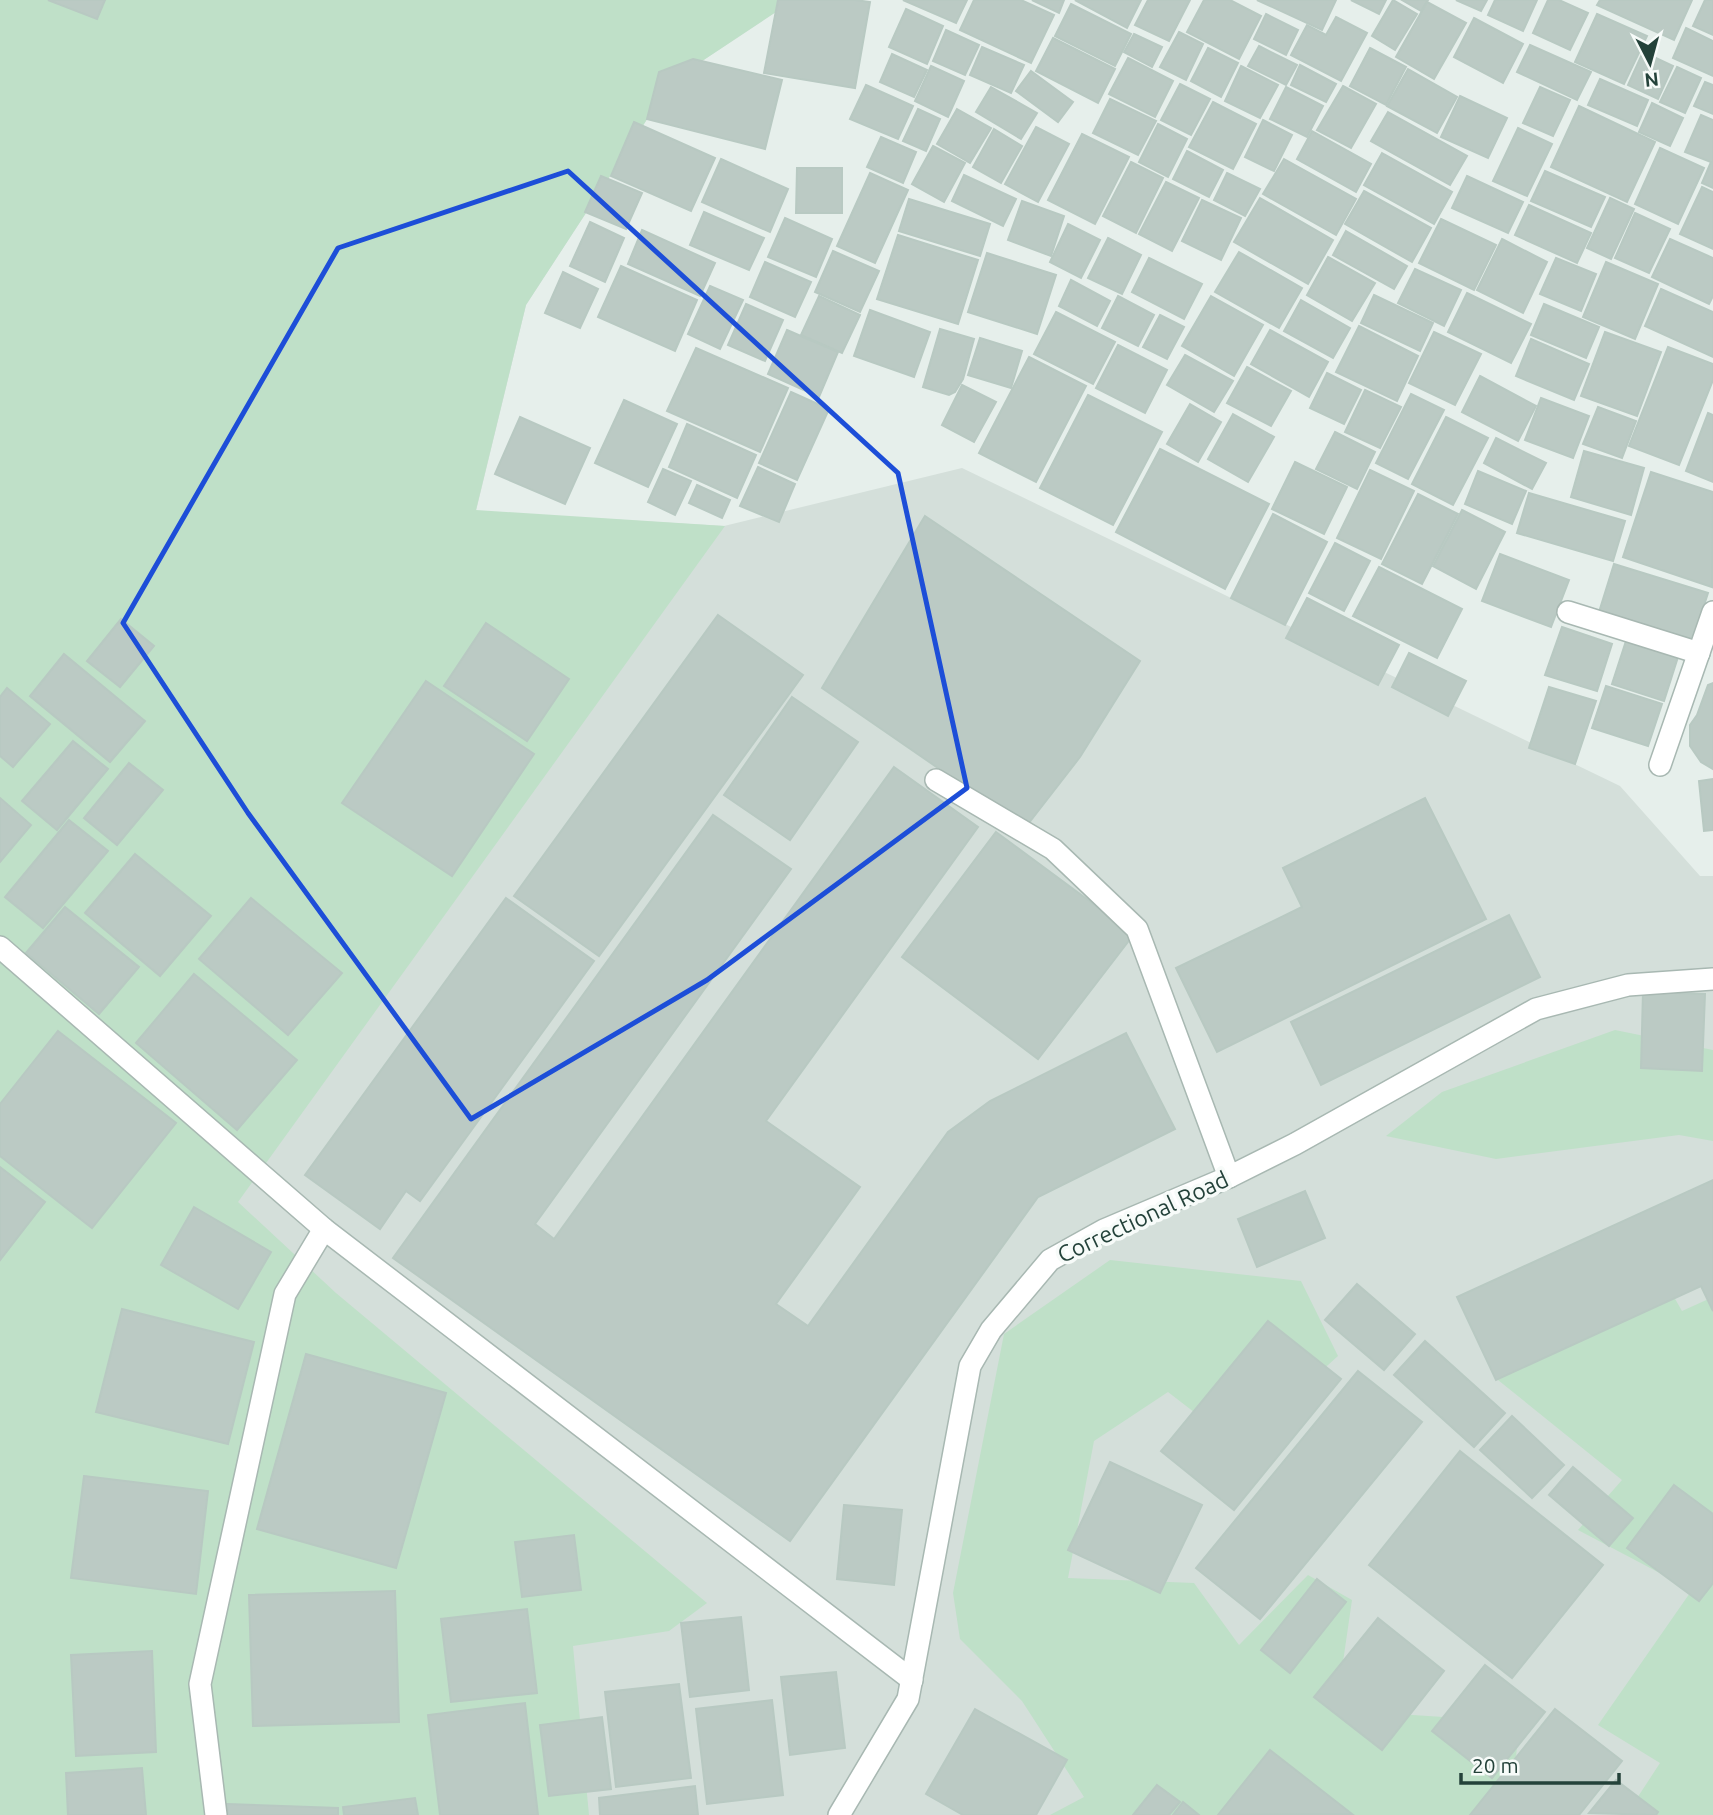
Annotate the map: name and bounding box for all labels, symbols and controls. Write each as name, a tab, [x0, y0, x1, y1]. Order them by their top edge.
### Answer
north arrow	[1615, 28, 1685, 98]
text: N	[1644, 68, 1660, 92]
street label: Correctional Road	[1053, 1166, 1232, 1267]
scale bar	[1461, 1742, 1618, 1786]
text: 20 m	[1472, 1753, 1519, 1777]

